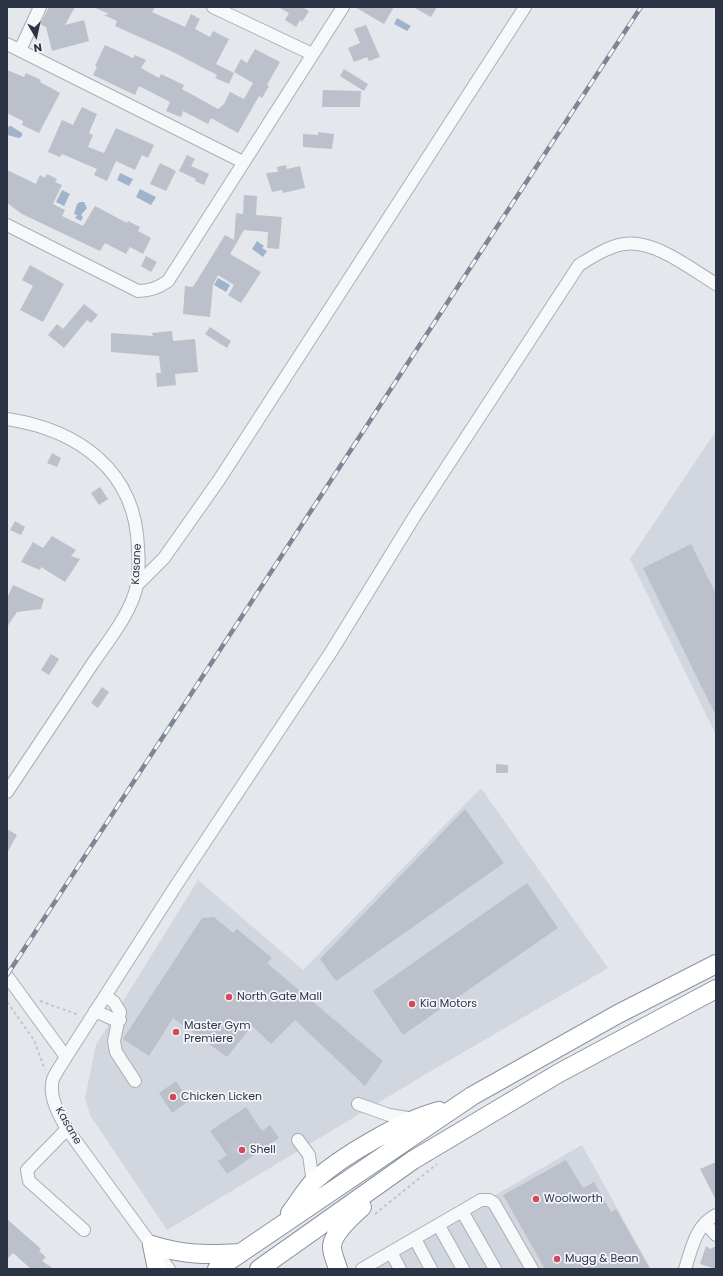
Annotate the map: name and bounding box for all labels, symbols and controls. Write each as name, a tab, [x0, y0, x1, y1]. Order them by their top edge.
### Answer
north arrow	[16, 16, 56, 56]
text: N	[33, 39, 43, 56]
street label: Kasane	[129, 543, 145, 585]
place label: North Gate Mall	[237, 990, 322, 1004]
marker: North Gate Mall	[224, 992, 234, 1002]
place label: Kia Motors	[420, 997, 477, 1011]
marker: Kia Motors	[407, 999, 417, 1009]
place label: Master Gym Premiere	[184, 1019, 251, 1045]
marker: Master Gym Premiere	[171, 1027, 181, 1037]
place label: Chicken Licken	[181, 1090, 262, 1104]
marker: Chicken Licken	[168, 1092, 178, 1102]
street label: Kasane	[52, 1105, 84, 1147]
place label: Shell	[250, 1143, 276, 1157]
marker: Shell	[237, 1145, 247, 1155]
place label: Woolworth	[544, 1192, 603, 1206]
marker: Woolworth	[531, 1194, 541, 1204]
place label: Mugg & Bean	[565, 1252, 638, 1266]
marker: Mugg & Bean	[552, 1254, 562, 1264]

